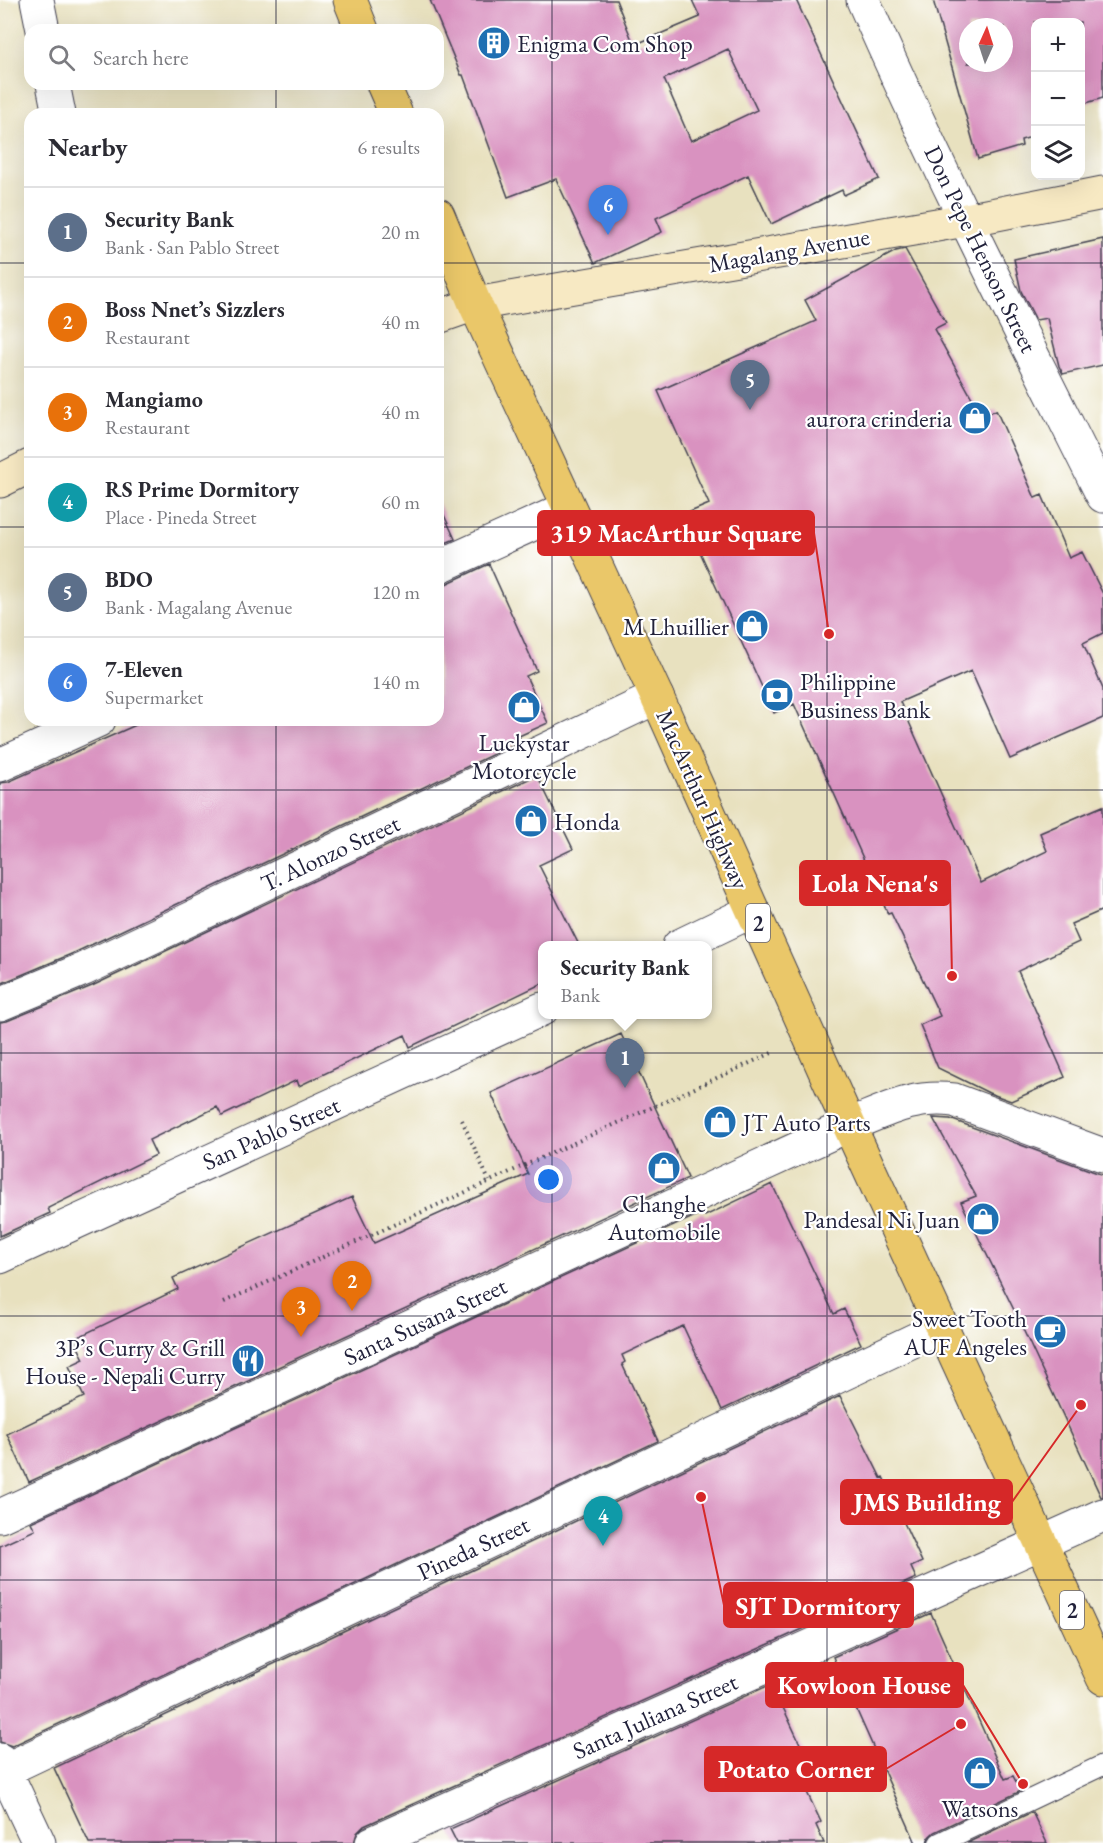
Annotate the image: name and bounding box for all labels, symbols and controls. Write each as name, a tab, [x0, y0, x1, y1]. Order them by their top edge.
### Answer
north arrow	[959, 18, 1013, 72]
map controls	[1031, 18, 1085, 180]
button: +	[1031, 18, 1085, 72]
search box	[24, 24, 444, 90]
building icon: Enigma Com Shop	[476, 25, 512, 61]
place label: Enigma Com Shop	[517, 28, 693, 59]
icon: search	[45, 41, 78, 74]
text: Search here	[93, 43, 188, 72]
button: −	[1031, 72, 1085, 126]
button: layers	[1031, 126, 1085, 180]
text: Nearby	[48, 130, 128, 164]
text: 6 results	[357, 134, 420, 160]
street label: Don Pepe Henson Street	[917, 140, 1045, 358]
pin: 6	[588, 186, 628, 235]
text: Security Bank	[105, 205, 234, 234]
text: 1	[62, 219, 73, 245]
text: 20 m	[381, 219, 420, 245]
street label: Magalang Avenue	[706, 221, 872, 279]
text: Bank · San Pablo Street	[105, 234, 279, 260]
text: Boss Nnet’s Sizzlers	[105, 295, 285, 324]
text: 2	[62, 309, 73, 335]
text: 40 m	[381, 309, 420, 335]
text: Restaurant	[105, 324, 190, 350]
pin: 5	[730, 360, 770, 410]
text: Mangiamo	[105, 385, 203, 414]
text: 3	[62, 399, 73, 425]
text: 40 m	[381, 399, 420, 425]
shop icon: aurora crinderia	[957, 400, 993, 436]
place label: aurora crinderia	[807, 403, 952, 434]
text: Restaurant	[105, 414, 190, 440]
text: RS Prime Dormitory	[105, 475, 299, 504]
text: 4	[62, 489, 73, 515]
text: 60 m	[381, 489, 420, 515]
text: Place · Pineda Street	[105, 504, 257, 530]
callout: 319 MacArthur Square	[538, 511, 814, 555]
text: 319 MacArthur Square	[550, 516, 802, 550]
text: BDO	[105, 565, 153, 594]
text: 5	[62, 579, 73, 605]
text: 120 m	[372, 579, 420, 605]
text: Bank · Magalang Avenue	[105, 594, 292, 620]
shop icon: M Lhuillier	[734, 608, 770, 644]
place label: M Lhuillier	[623, 611, 729, 642]
text: 7-Eleven	[105, 655, 183, 684]
place label: Philippine Business Bank	[800, 666, 931, 725]
text: 6	[62, 669, 73, 695]
text: 140 m	[372, 669, 420, 695]
bank icon: Philippine Business Bank	[759, 677, 795, 713]
text: Supermarket	[105, 684, 203, 710]
shop icon: Luckystar Motorcycle	[506, 689, 542, 725]
street label: MacArthur Highway	[649, 704, 757, 894]
place label: Luckystar Motorcycle	[472, 727, 576, 786]
shop icon: Honda	[513, 803, 549, 839]
place label: Honda	[554, 806, 620, 837]
street label: T. Alonzo Street	[255, 807, 405, 899]
callout: Lola Nena's	[800, 861, 950, 905]
text: Lola Nena's	[812, 866, 938, 900]
road number: 2	[746, 904, 770, 942]
popup	[538, 941, 712, 1019]
text: Security Bank	[561, 953, 689, 982]
text: Bank	[561, 982, 600, 1008]
pin: 1	[606, 1038, 644, 1088]
street label: San Pablo Street	[198, 1089, 345, 1177]
shop icon: JT Auto Parts	[702, 1104, 738, 1140]
place label: JT Auto Parts	[741, 1107, 870, 1138]
shop icon: Changhe Automobile	[646, 1150, 682, 1186]
your location	[534, 1165, 563, 1194]
place label: Changhe Automobile	[607, 1188, 720, 1247]
shop icon: Pandesal Ni Juan	[965, 1201, 1001, 1237]
place label: Pandesal Ni Juan	[804, 1204, 960, 1235]
pin: 2	[332, 1262, 372, 1311]
street label: Santa Susana Street	[339, 1270, 512, 1372]
pin: 3	[282, 1288, 320, 1337]
place label: Sweet Tooth AUF Angeles	[903, 1303, 1027, 1362]
cafe icon: Sweet Tooth AUF Angeles	[1032, 1314, 1068, 1350]
place label: 3P’s Curry & Grill House - Nepali Curry	[25, 1332, 225, 1391]
restaurant icon: 3P’s Curry & Grill House - Nepali Curry	[230, 1343, 266, 1379]
callout: JMS Building	[841, 1480, 1012, 1524]
text: JMS Building	[850, 1485, 1002, 1519]
pin: 4	[584, 1496, 622, 1546]
street label: Pineda Street	[412, 1508, 534, 1587]
callout: SJT Dormitory	[724, 1583, 913, 1627]
text: SJT Dormitory	[735, 1589, 901, 1623]
road number: 2	[1060, 1591, 1084, 1629]
callout: Kowloon House	[766, 1663, 963, 1707]
street label: Santa Juliana Street	[568, 1666, 743, 1766]
text: Kowloon House	[777, 1668, 951, 1702]
callout: Potato Corner	[705, 1747, 886, 1791]
text: Potato Corner	[718, 1752, 875, 1786]
shop icon: Watsons	[962, 1755, 998, 1791]
place label: Watsons	[942, 1793, 1018, 1824]

